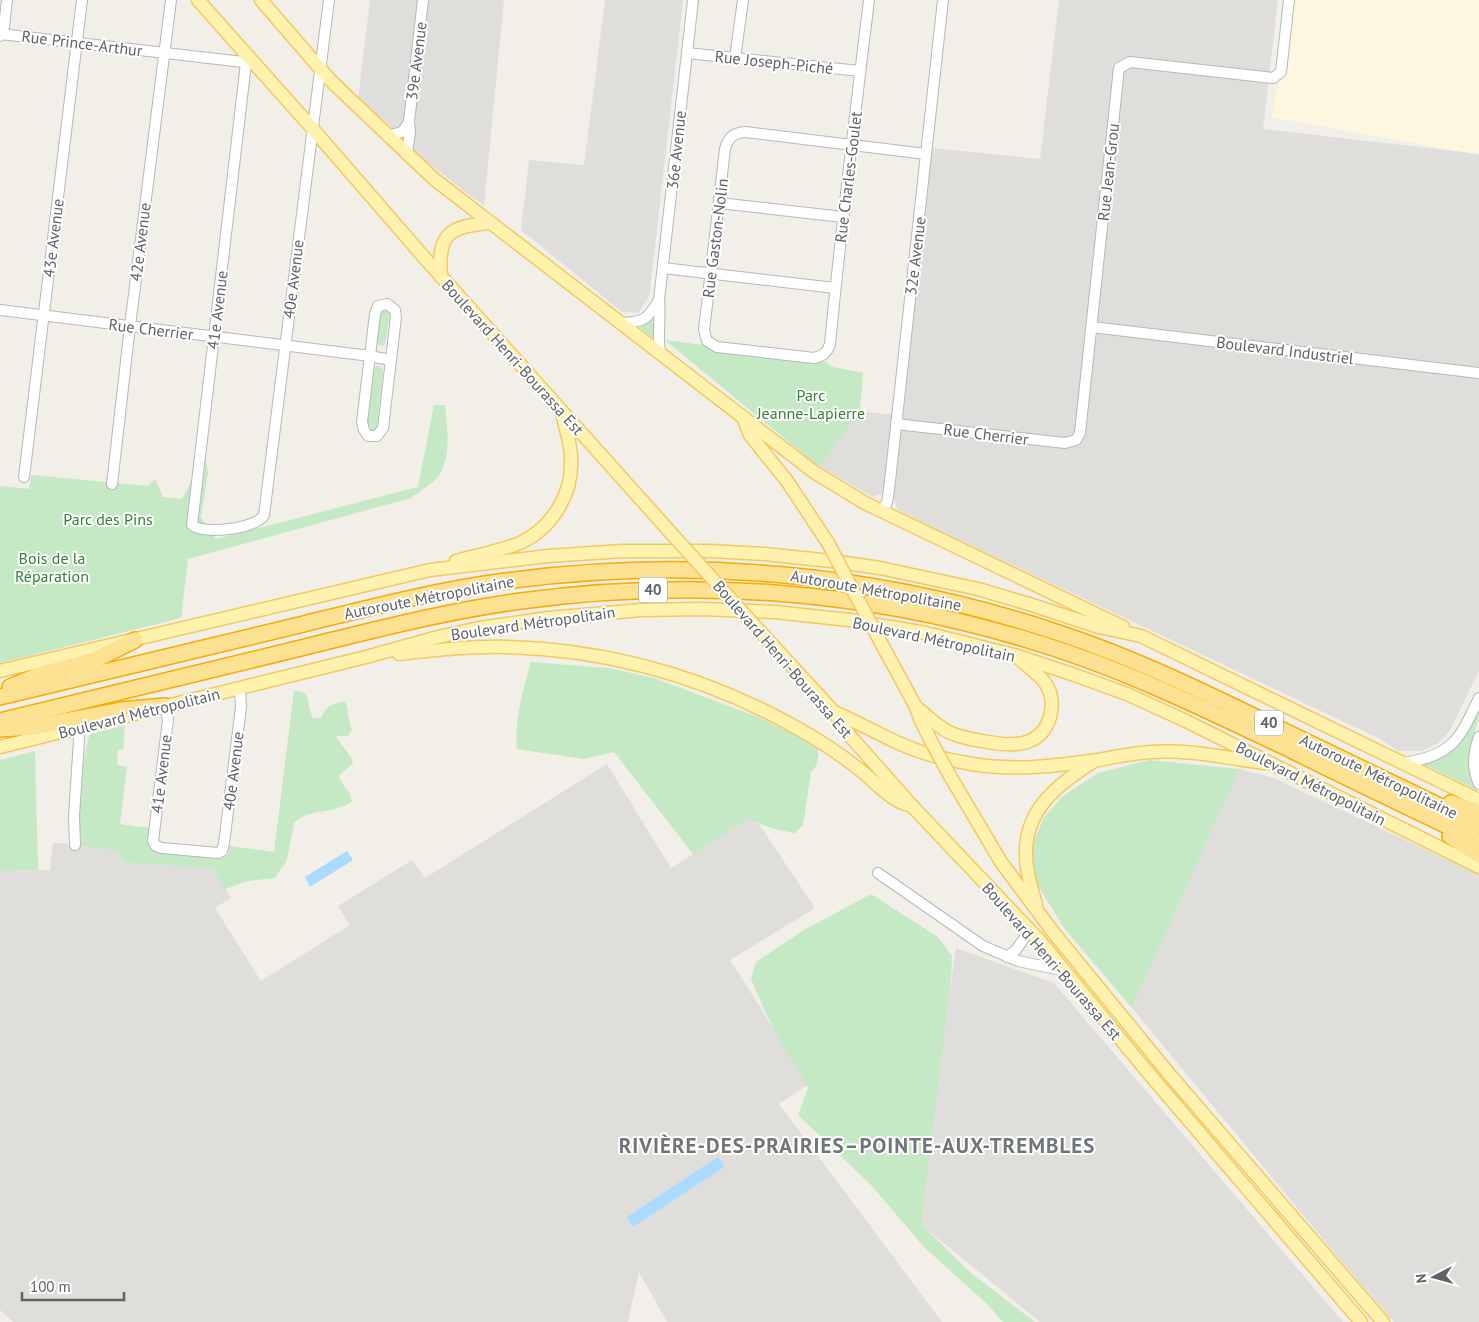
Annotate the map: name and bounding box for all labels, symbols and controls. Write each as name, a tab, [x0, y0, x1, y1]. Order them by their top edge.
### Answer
street label: 39e Avenue	[401, 20, 431, 102]
street label: Rue Prince-Arthur	[20, 26, 144, 60]
street label: Rue Joseph-Piché	[714, 46, 834, 78]
street label: 36e Avenue	[662, 110, 690, 190]
street label: Rue Charles-Goulet	[830, 110, 866, 244]
street label: Rue Jean-Grou	[1093, 122, 1123, 222]
street label: Rue Gaston-Nolin	[698, 177, 732, 299]
street label: 43e Avenue	[38, 197, 68, 279]
street label: 42e Avenue	[125, 201, 155, 283]
street label: 32e Avenue	[900, 215, 930, 297]
street label: 40e Avenue	[278, 238, 308, 320]
street label: 41e Avenue	[202, 269, 232, 351]
street label: Boulevard Henri-Bourassa Est	[438, 275, 589, 439]
street label: Rue Cherrier	[108, 314, 195, 344]
street label: Boulevard Industriel	[1215, 332, 1355, 368]
park label: Parc Jeanne-Lapierre	[756, 385, 865, 423]
street label: Rue Cherrier	[943, 419, 1030, 449]
park label: Parc des Pins	[63, 509, 153, 529]
park label: Bois de la Réparation	[15, 548, 89, 586]
street label: Autoroute Métropolitaine	[789, 565, 963, 615]
street label: Autoroute Métropolitaine	[342, 571, 516, 623]
street label: Boulevard Henri-Bourassa Est	[709, 576, 857, 742]
road number: 40	[639, 578, 667, 602]
street label: Boulevard Métropolitain	[450, 602, 616, 644]
street label: Boulevard Métropolitain	[851, 612, 1017, 666]
street label: Boulevard Métropolitain	[56, 683, 222, 743]
road number: 40	[1255, 710, 1283, 736]
street label: Autoroute Métropolitaine	[1297, 729, 1461, 823]
street label: 40e Avenue	[218, 730, 248, 812]
street label: 41e Avenue	[146, 733, 176, 815]
street label: Boulevard Métropolitain	[1233, 736, 1389, 830]
street label: Boulevard Henri-Bourassa Est	[978, 878, 1126, 1044]
district label: RIVIÈRE-DES-PRAIRIES–POINTE-AUX-TREMBLES	[619, 1132, 1095, 1159]
north arrow	[1409, 1252, 1459, 1302]
scale bar	[22, 1270, 125, 1302]
text: N	[1412, 1273, 1431, 1284]
text: 100 m	[30, 1277, 71, 1296]

